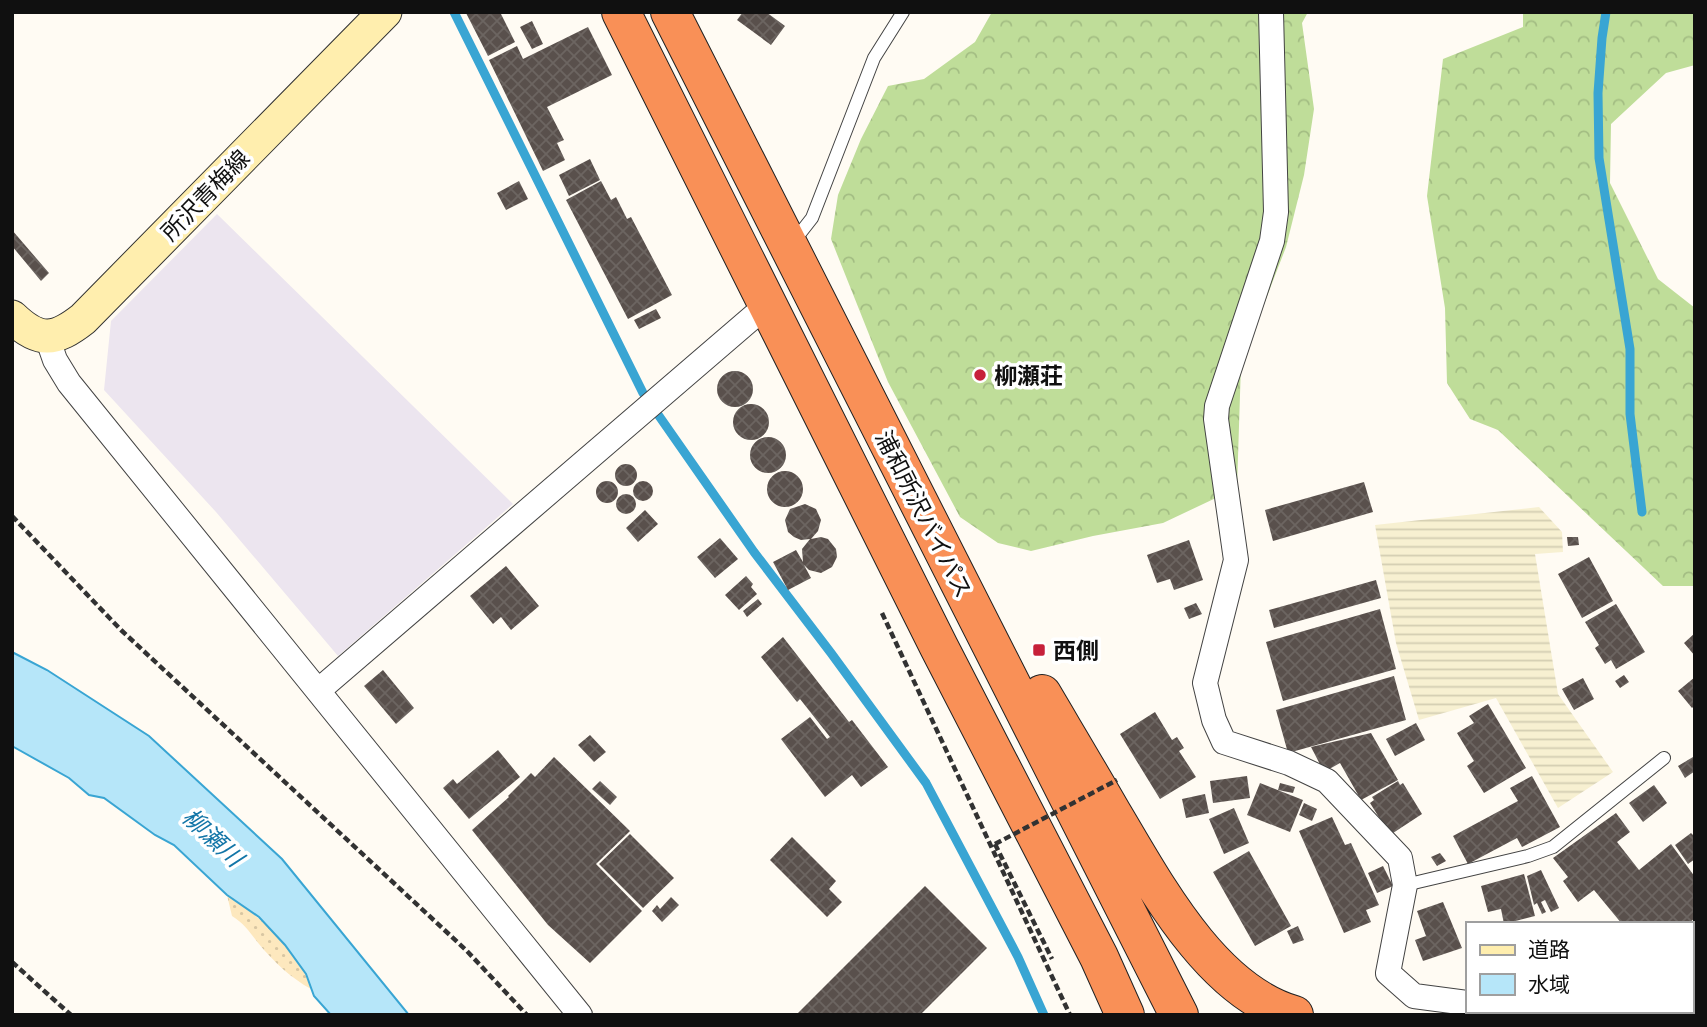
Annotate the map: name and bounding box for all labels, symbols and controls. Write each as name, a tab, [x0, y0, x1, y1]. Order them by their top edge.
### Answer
street label: 所沢青梅線	[154, 143, 256, 247]
place label: 柳瀬荘	[994, 360, 1063, 391]
marker: 柳瀬荘	[972, 367, 988, 383]
street label: 浦和所沢バイパス	[869, 425, 979, 603]
place label: 西側	[1053, 635, 1099, 666]
marker: 西側	[1031, 642, 1047, 658]
water label: 柳瀬川	[176, 801, 252, 875]
legend	[1466, 922, 1693, 1013]
text: 道路	[1528, 935, 1570, 963]
text: 水域	[1528, 970, 1570, 998]

